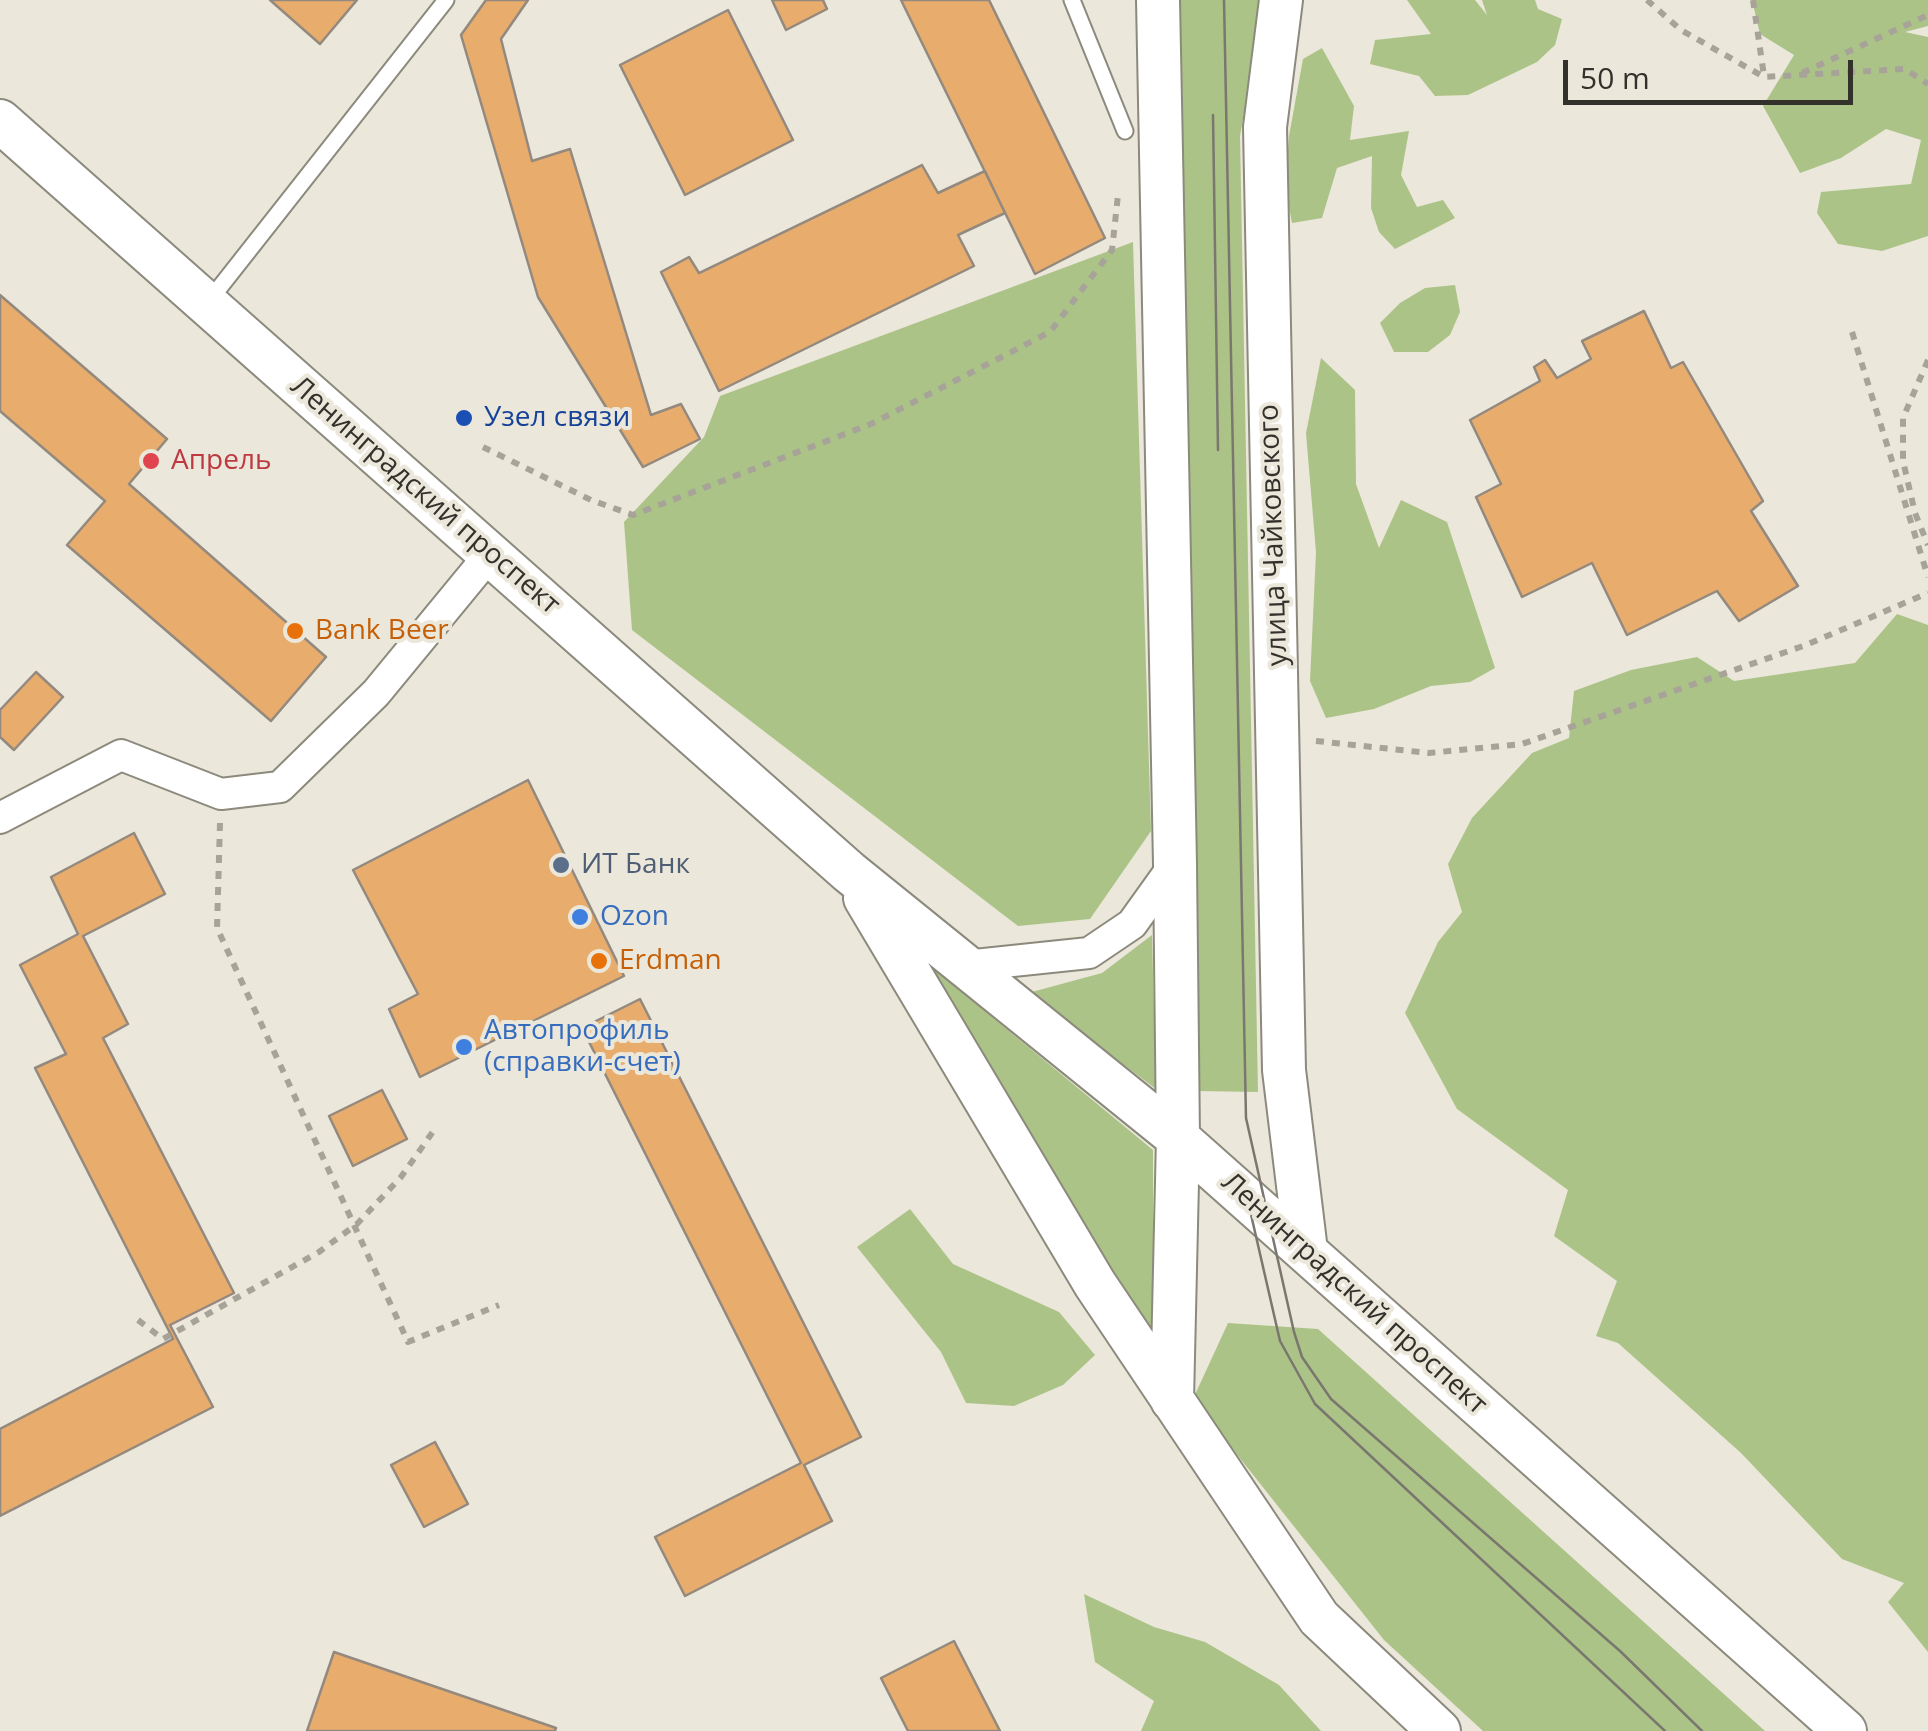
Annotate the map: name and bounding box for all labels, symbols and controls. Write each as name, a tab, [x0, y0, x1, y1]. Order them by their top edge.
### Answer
scale bar	[1568, 40, 1858, 102]
text: 50 m	[1580, 57, 1650, 98]
street label: Ленинградский проспект	[284, 370, 566, 622]
place label: Узел связи	[484, 401, 630, 435]
street label: улица Чайковского	[1253, 403, 1295, 667]
marker: Узел связи	[453, 407, 475, 429]
place label: Апрель	[171, 444, 271, 478]
marker: Апрель	[140, 450, 162, 472]
place label: Bank Beer	[315, 614, 449, 648]
marker: Bank Beer	[284, 620, 306, 642]
place label: ИТ Банк	[581, 848, 690, 882]
marker: ИТ Банк	[550, 854, 572, 876]
place label: Ozon	[600, 900, 669, 934]
marker: Ozon	[569, 906, 591, 928]
place label: Erdman	[619, 944, 722, 978]
marker: Erdman	[588, 950, 610, 972]
place label: Автопрофиль (справки-счет)	[484, 1014, 681, 1080]
marker: Автопрофиль (справки-счет)	[453, 1036, 475, 1058]
street label: Ленинградский проспект	[1214, 1166, 1494, 1422]

